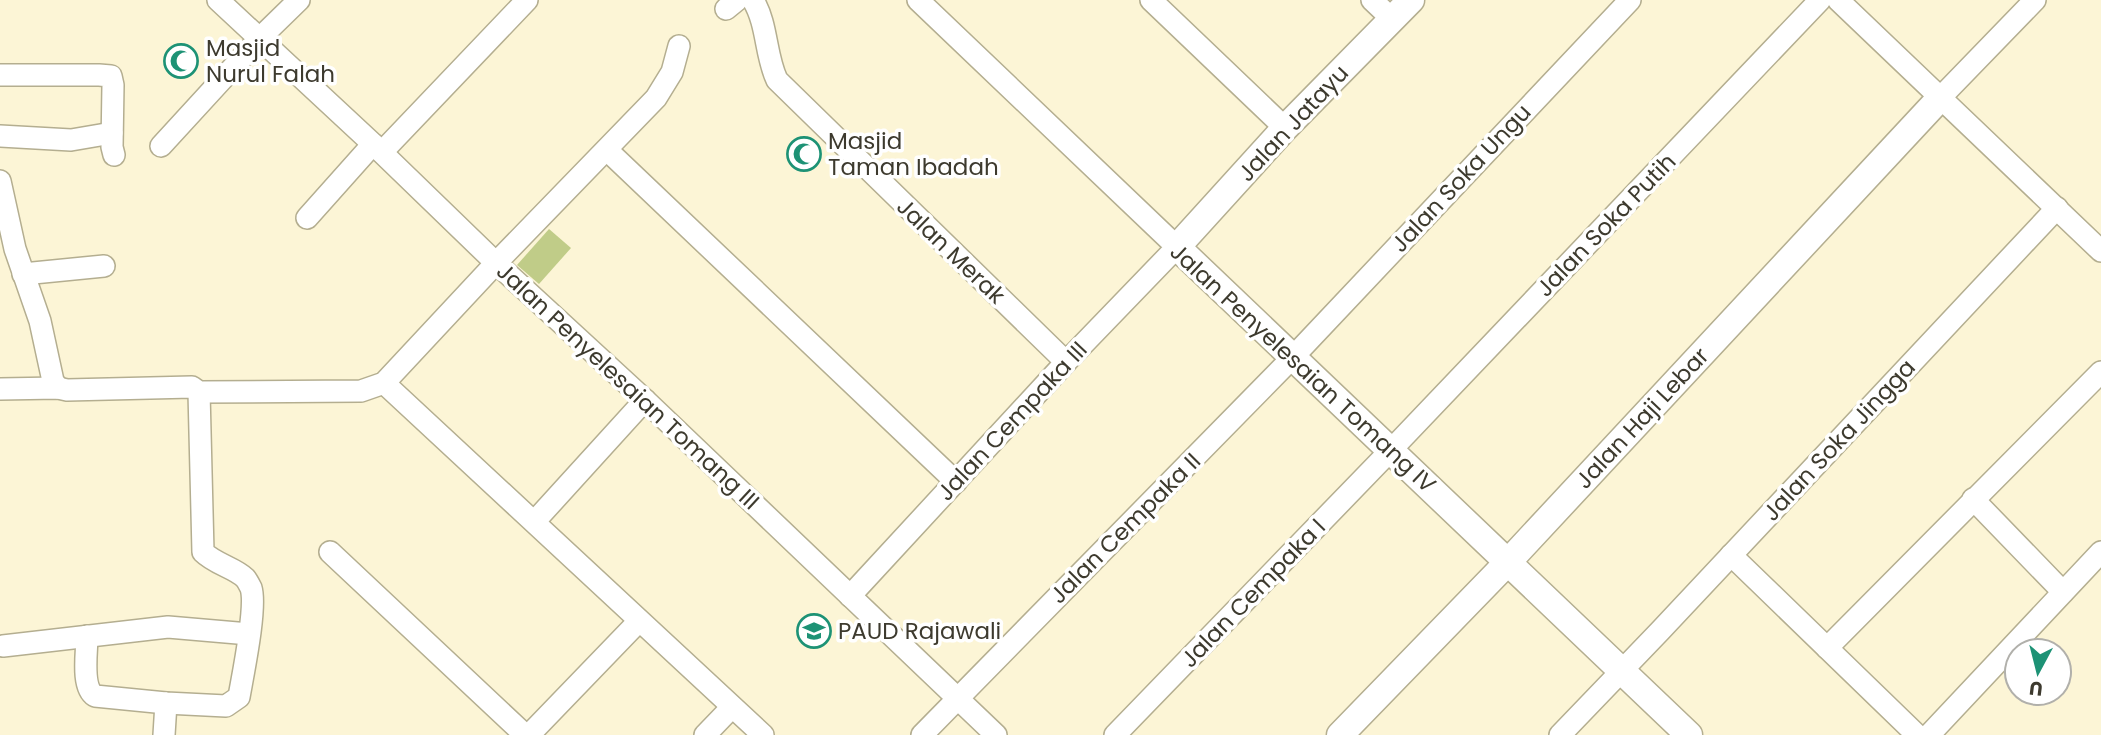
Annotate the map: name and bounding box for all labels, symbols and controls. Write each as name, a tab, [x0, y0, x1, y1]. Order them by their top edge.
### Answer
place label: Masjid Nurul Falah	[206, 32, 335, 90]
mosque icon: Masjid Nurul Falah	[162, 42, 200, 80]
street label: Jalan Jatayu	[1230, 58, 1356, 188]
street label: Jalan Soka Ungu	[1384, 97, 1538, 259]
place label: Masjid Taman Ibadah	[828, 125, 999, 183]
mosque icon: Masjid Taman Ibadah	[785, 135, 823, 173]
street label: Jalan Soka Putih	[1529, 146, 1683, 304]
street label: Jalan Merak	[890, 191, 1013, 311]
street label: Jalan Penyelesaian Tomang IV	[1163, 236, 1443, 500]
street label: Jalan Penyelesaian Tomang III	[490, 255, 766, 517]
street label: Jalan Cempaka III	[930, 334, 1094, 508]
street label: Jalan Haji Lebar	[1568, 340, 1716, 496]
street label: Jalan Soka Jingga	[1755, 352, 1923, 528]
street label: Jalan Cempaka II	[1042, 445, 1208, 611]
street label: Jalan Cempaka I	[1173, 511, 1333, 675]
school or university icon: PAUD Rajawali	[795, 612, 833, 650]
place label: PAUD Rajawali	[838, 615, 1001, 647]
north arrow	[2003, 637, 2073, 707]
text: U	[2028, 674, 2044, 703]

